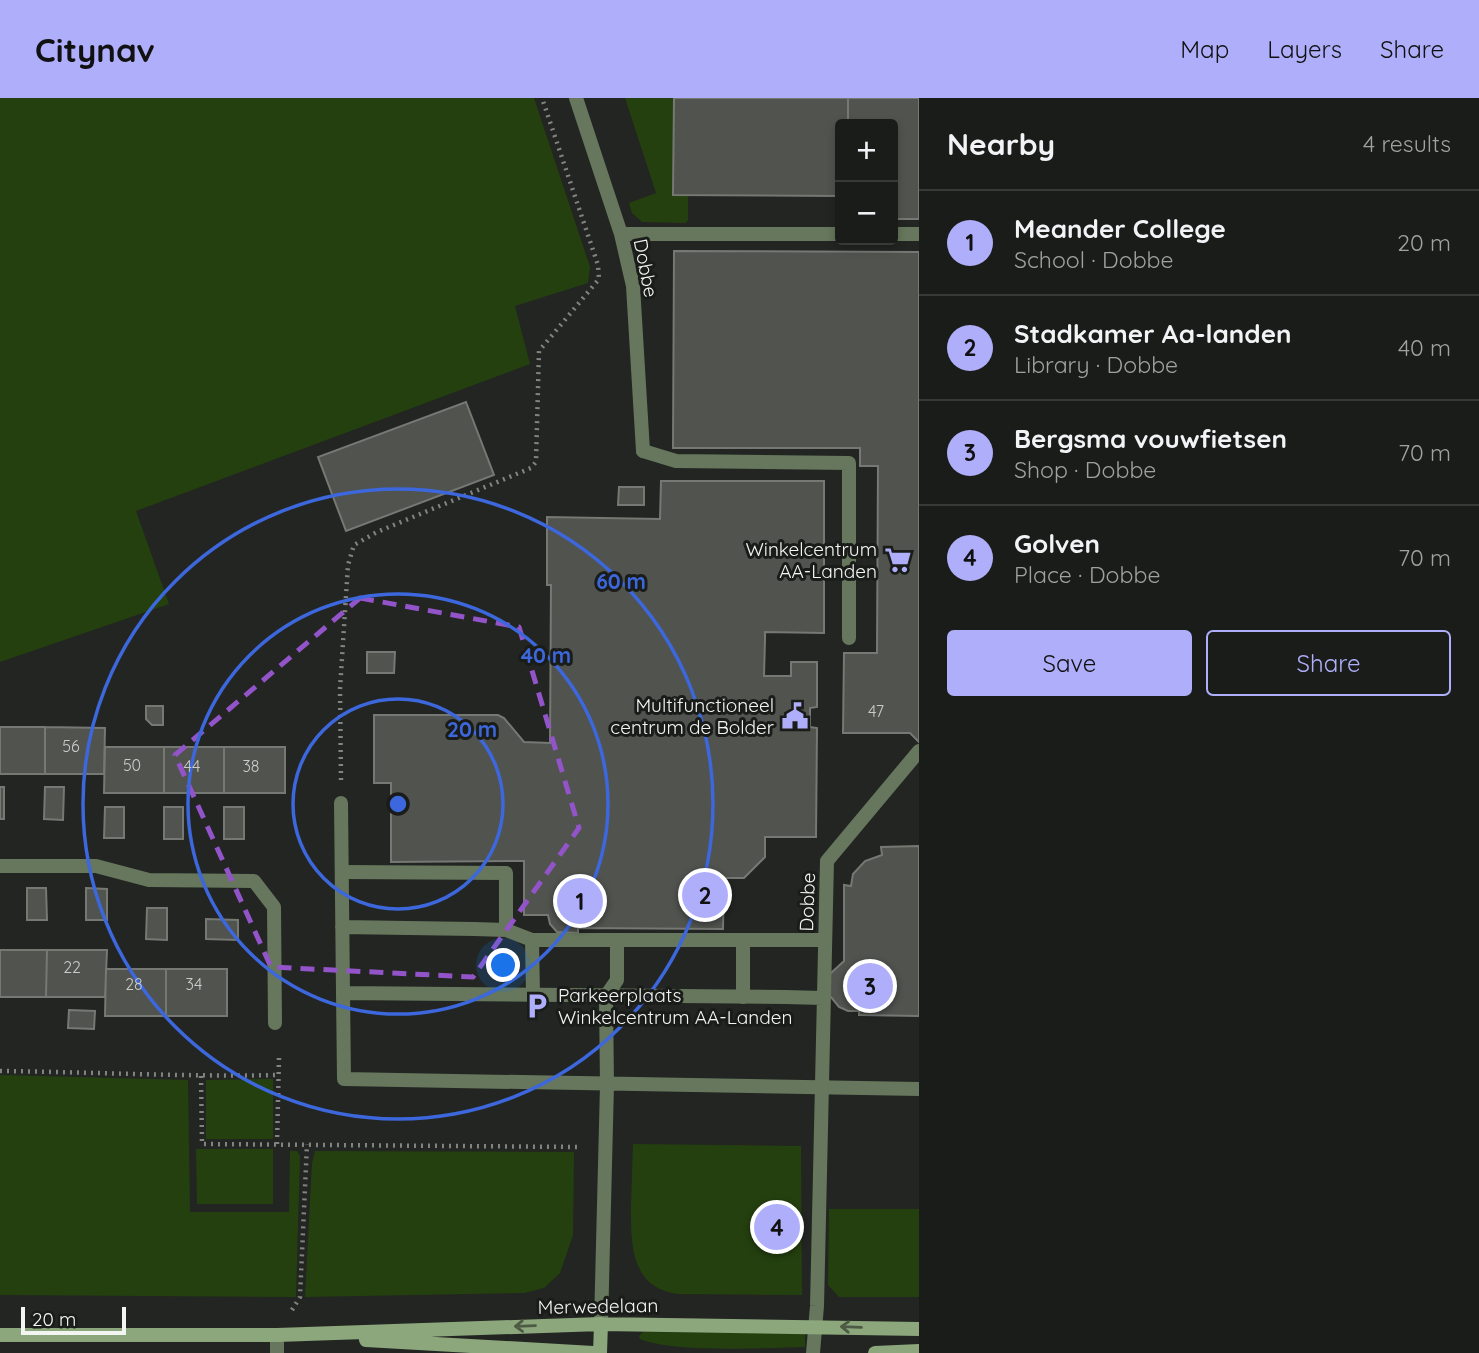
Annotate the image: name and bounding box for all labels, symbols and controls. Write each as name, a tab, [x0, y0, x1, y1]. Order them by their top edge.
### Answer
text: Citynav	[35, 29, 155, 70]
text: Map	[1180, 34, 1229, 64]
text: Layers	[1267, 34, 1342, 64]
text: Share	[1380, 34, 1444, 64]
map controls	[835, 119, 898, 245]
button: +	[835, 119, 898, 182]
text: Nearby	[947, 125, 1055, 163]
text: 4 results	[1363, 129, 1451, 158]
button: −	[835, 182, 898, 245]
text: Meander College	[1014, 212, 1226, 245]
text: 1	[966, 228, 974, 257]
text: 20 m	[1397, 228, 1451, 257]
street label: Dobbe	[629, 237, 663, 299]
text: School · Dobbe	[1014, 245, 1174, 274]
text: Stadkamer Aa-landen	[1014, 317, 1291, 350]
text: 2	[963, 333, 977, 362]
text: 40 m	[1398, 333, 1451, 362]
text: Library · Dobbe	[1014, 350, 1178, 379]
text: Bergsma vouwfietsen	[1014, 422, 1287, 455]
text: 3	[964, 438, 976, 467]
text: 70 m	[1398, 438, 1451, 467]
text: Shop · Dobbe	[1014, 455, 1156, 484]
text: Golven	[1014, 527, 1100, 560]
place label: Winkelcentrum AA-Landen	[745, 537, 877, 583]
text: 4	[963, 543, 977, 572]
text: 70 m	[1398, 543, 1451, 572]
supermarket icon: Winkelcentrum AA-Landen	[883, 545, 913, 575]
text: Place · Dobbe	[1014, 560, 1160, 589]
text: 60 m	[596, 568, 646, 594]
button: Save	[947, 630, 1192, 696]
button: Share	[1206, 630, 1451, 696]
text: 40 m	[521, 642, 571, 668]
place label: Multifunctioneel centrum de Bolder	[610, 693, 775, 739]
public building icon: Multifunctioneel centrum de Bolder	[780, 701, 810, 731]
house number: 47	[868, 701, 884, 721]
text: 20 m	[447, 716, 497, 742]
house number: 56	[62, 736, 80, 756]
house number: 50	[123, 755, 141, 775]
house number: 44	[184, 756, 200, 776]
house number: 38	[242, 756, 260, 776]
centre of rings	[386, 792, 410, 816]
pin: 2	[682, 869, 728, 921]
street label: Dobbe	[794, 872, 820, 932]
pin: 1	[557, 875, 603, 927]
your location	[486, 948, 520, 982]
house number: 22	[63, 957, 81, 977]
pin: 3	[847, 960, 893, 1012]
house number: 28	[125, 974, 143, 994]
house number: 34	[186, 974, 202, 994]
place label: Parkeerplaats Winkelcentrum AA-Landen	[558, 983, 793, 1029]
parking icon: Parkeerplaats Winkelcentrum AA-Landen	[522, 991, 552, 1021]
pin: 4	[754, 1201, 800, 1253]
street label: Merwedelaan	[538, 1293, 658, 1319]
scale bar	[21, 1304, 126, 1336]
text: 20 m	[32, 1307, 76, 1331]
one-way arrow	[514, 1320, 537, 1333]
one-way arrow	[840, 1320, 863, 1334]

